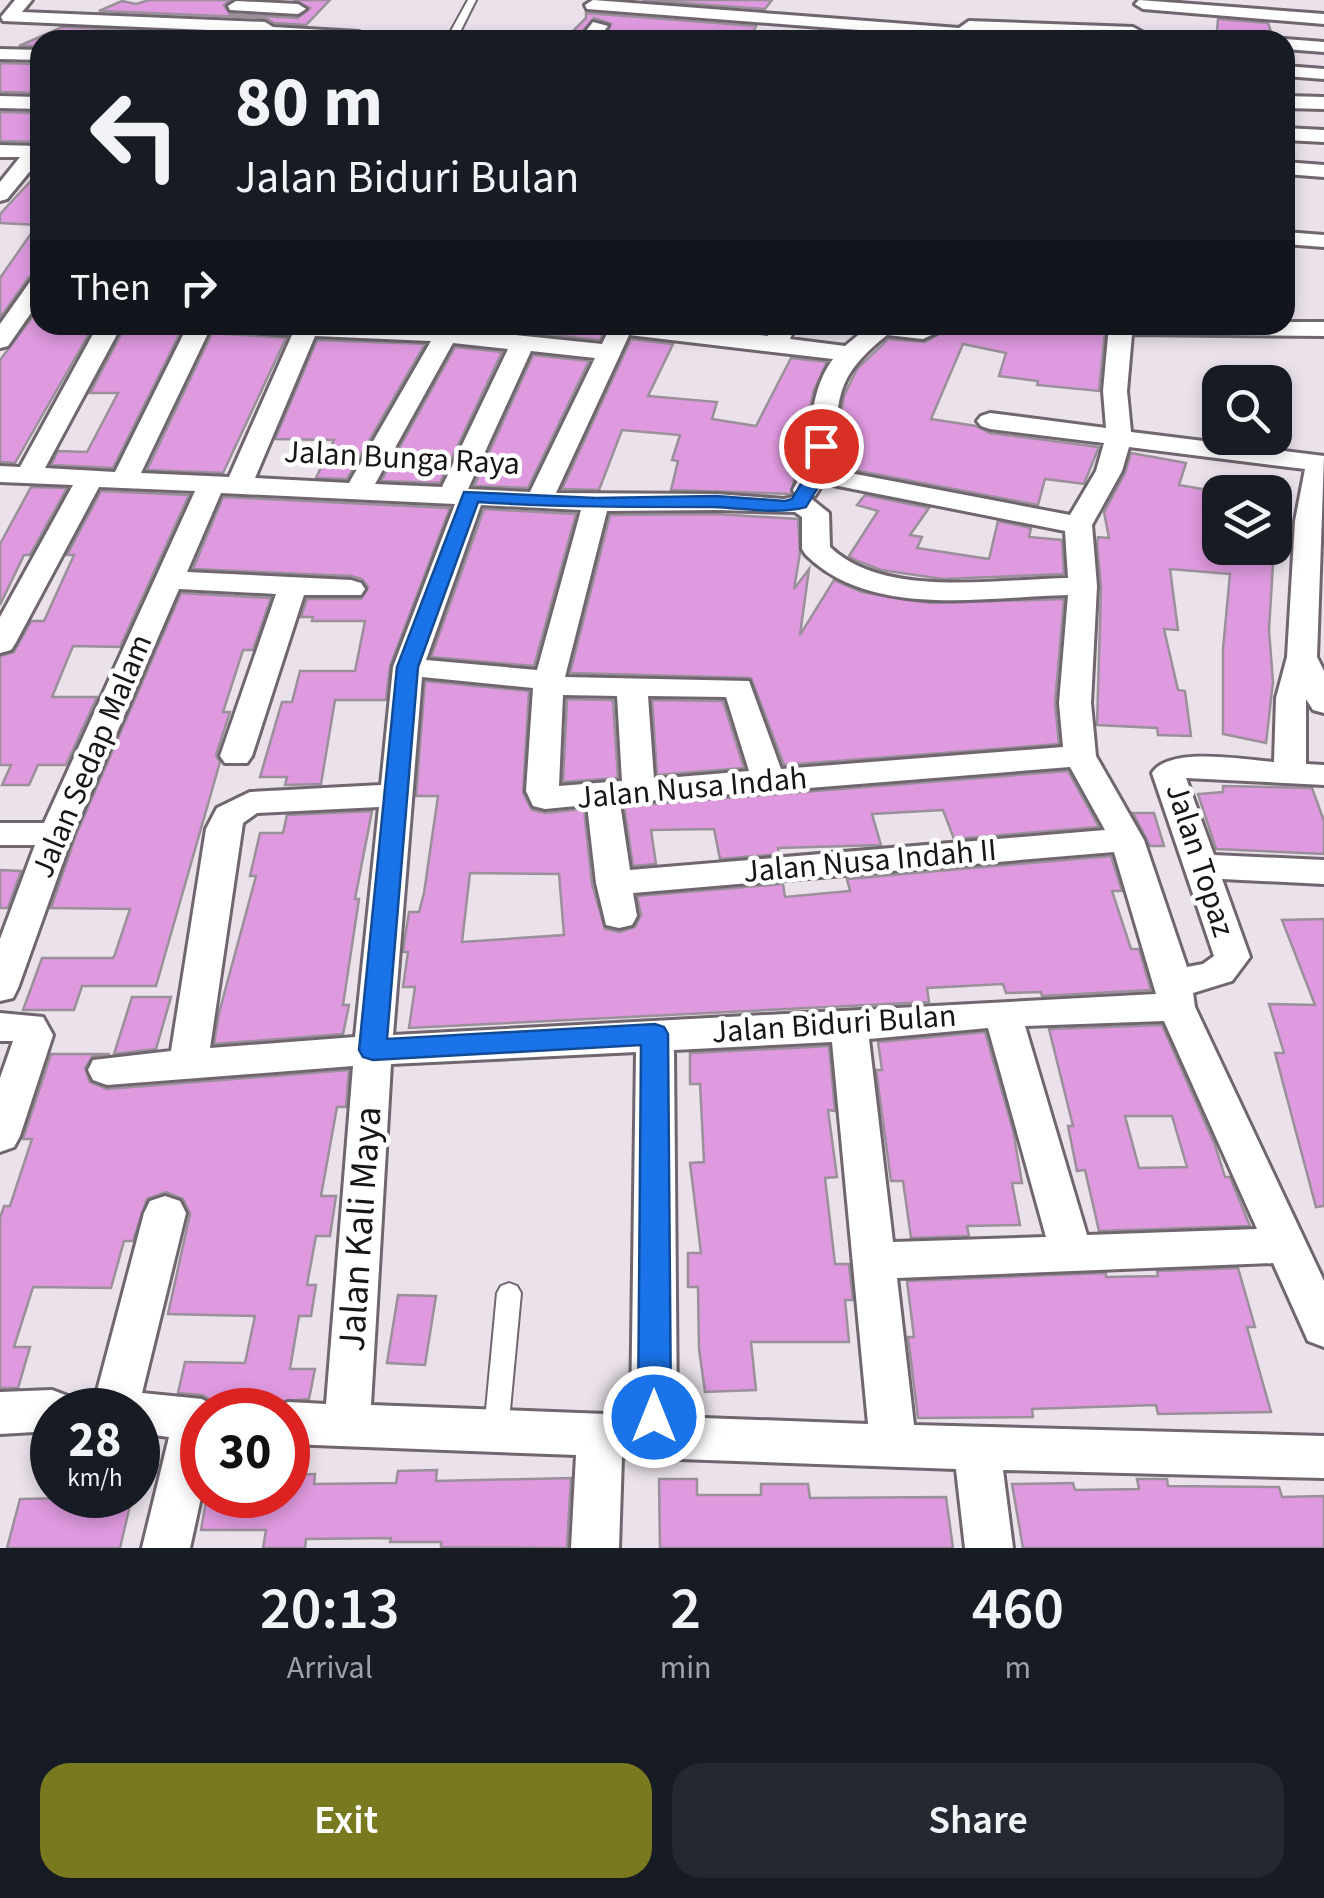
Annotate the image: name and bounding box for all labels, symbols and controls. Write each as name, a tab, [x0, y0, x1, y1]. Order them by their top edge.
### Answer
text: 80 m	[235, 53, 383, 153]
icon: left	[70, 70, 200, 200]
text: Jalan Biduri Bulan	[235, 146, 579, 210]
icon: right	[171, 260, 226, 315]
text: Then	[70, 261, 151, 315]
map controls	[1202, 365, 1292, 565]
button: search	[1202, 365, 1292, 455]
pin	[779, 404, 864, 489]
icon: arrive	[794, 419, 849, 474]
street label: Jalan Bunga Raya	[283, 429, 521, 487]
button: layers	[1202, 475, 1292, 565]
street label: Jalan Sedap Malam	[20, 627, 164, 885]
street label: Jalan Nusa Indah	[575, 755, 809, 821]
street label: Jalan Topaz	[1154, 777, 1246, 943]
street label: Jalan Nusa Indah II	[741, 827, 999, 895]
street label: Jalan Biduri Bulan	[710, 993, 958, 1055]
street label: Jalan Kali Maya	[325, 1105, 395, 1353]
position arrow	[602, 1365, 706, 1469]
speed limit sign: 30	[180, 1388, 310, 1518]
text: 28	[69, 1405, 121, 1476]
text: km/h	[67, 1460, 123, 1496]
text: 20:13	[260, 1567, 400, 1652]
text: 2	[670, 1567, 701, 1652]
text: 460	[972, 1567, 1064, 1652]
text: Arrival	[287, 1645, 373, 1691]
text: min	[660, 1645, 712, 1691]
text: m	[1005, 1645, 1031, 1691]
button: Exit	[40, 1763, 652, 1878]
button: Share	[672, 1763, 1284, 1878]

